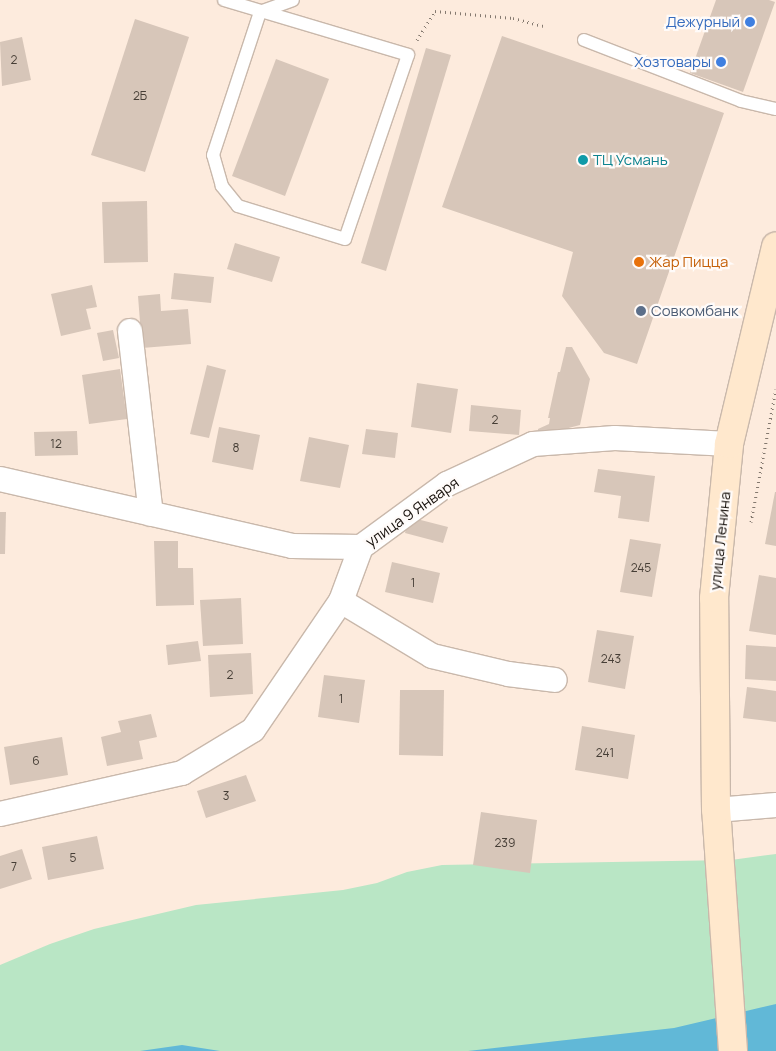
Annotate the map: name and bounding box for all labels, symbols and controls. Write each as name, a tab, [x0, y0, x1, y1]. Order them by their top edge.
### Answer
place label: Дежурный	[666, 13, 740, 31]
marker: Дежурный	[744, 16, 756, 28]
house number: 2	[11, 53, 17, 67]
place label: Хозтовары	[634, 53, 711, 71]
marker: Хозтовары	[715, 56, 727, 68]
house number: 2Б	[133, 89, 147, 103]
place label: ТЦ Усмань	[593, 151, 668, 169]
marker: ТЦ Усмань	[577, 154, 589, 166]
place label: Жар Пицца	[649, 253, 728, 271]
marker: Жар Пицца	[633, 256, 645, 268]
place label: Совкомбанк	[651, 302, 739, 320]
marker: Совкомбанк	[635, 305, 647, 317]
house number: 2	[492, 413, 498, 427]
house number: 12	[50, 437, 62, 451]
house number: 8	[233, 441, 239, 455]
street label: улица 9 Января	[362, 473, 462, 551]
street label: улица Ленина	[706, 491, 734, 591]
house number: 245	[631, 561, 651, 575]
house number: 1	[411, 576, 415, 590]
house number: 243	[601, 652, 621, 666]
house number: 2	[227, 668, 233, 682]
house number: 1	[339, 692, 343, 706]
house number: 241	[596, 746, 614, 760]
house number: 6	[32, 754, 40, 768]
house number: 3	[223, 789, 229, 803]
house number: 239	[495, 836, 515, 850]
house number: 5	[70, 851, 76, 865]
house number: 7	[11, 860, 17, 874]

